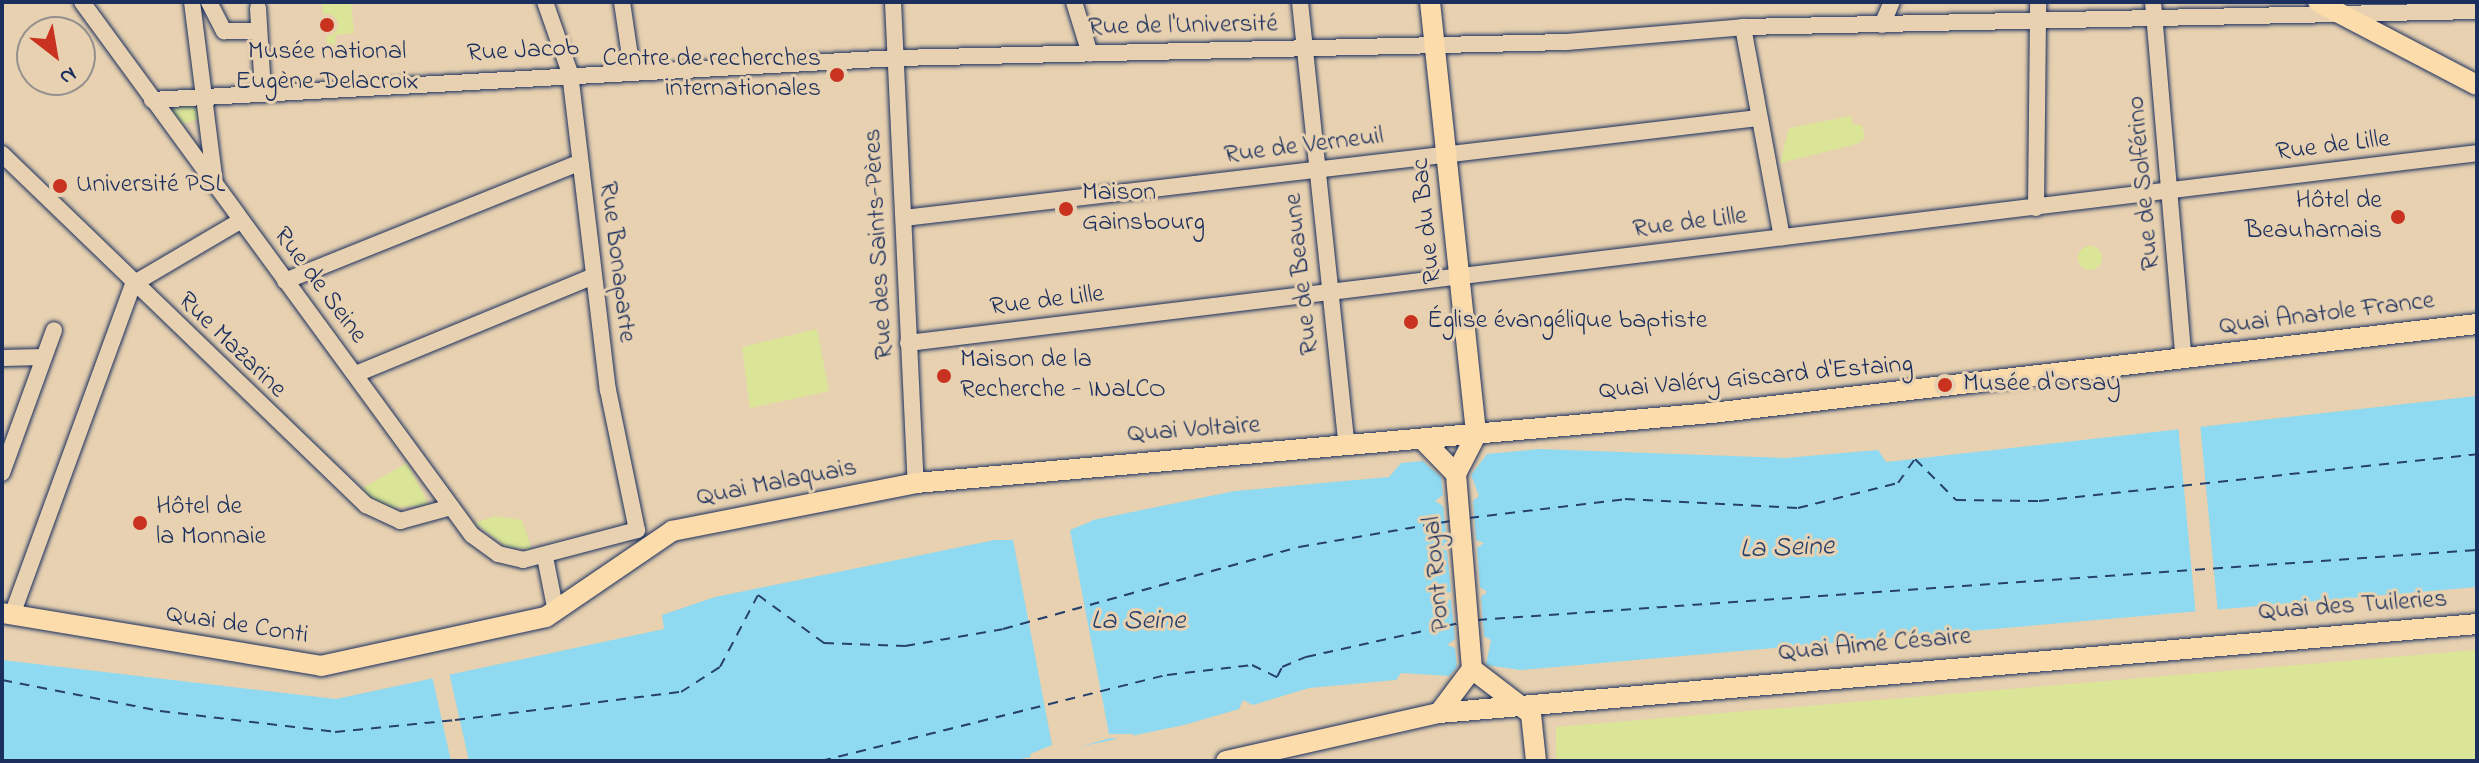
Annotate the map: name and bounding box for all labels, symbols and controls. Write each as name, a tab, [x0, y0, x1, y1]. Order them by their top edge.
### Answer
street label: Rue de l'Université	[1088, 10, 1278, 44]
north arrow	[16, 16, 96, 96]
marker: Musée national Eugène Delacroix	[318, 16, 336, 34]
street label: Rue Jacob	[466, 33, 580, 71]
place label: Musée national Eugène Delacroix	[235, 37, 419, 98]
place label: Centre de recherches internationales	[602, 44, 821, 106]
text: N	[53, 57, 82, 92]
marker: Centre de recherches internationales	[828, 66, 846, 84]
street label: Rue de Solférino	[2122, 94, 2168, 272]
street label: Rue de Verneuil	[1223, 122, 1385, 172]
street label: Rue de Lille	[2274, 125, 2392, 169]
street label: Rue des Saints-Pères	[858, 128, 902, 360]
street label: Rue du Bac	[1406, 157, 1450, 285]
place label: Université PSL	[76, 170, 225, 202]
marker: Université PSL	[51, 177, 69, 195]
place label: Maison Gainsbourg	[1082, 178, 1205, 240]
street label: Rue Bonaparte	[591, 180, 641, 344]
place label: Hôtel de Beauharnais	[2245, 186, 2382, 248]
street label: Rue de Beaune	[1279, 192, 1327, 356]
marker: Maison Gainsbourg	[1057, 200, 1075, 218]
street label: Rue de Lille	[1631, 202, 1749, 246]
marker: Hôtel de Beauharnais	[2389, 208, 2407, 226]
street label: Rue de Seine	[265, 222, 373, 350]
street label: Rue de Lille	[988, 280, 1106, 324]
street label: Rue Mazarine	[170, 286, 292, 406]
street label: Quai Anatole France	[2218, 286, 2436, 344]
place label: Église évangélique baptiste	[1427, 306, 1707, 338]
marker: Église évangélique baptiste	[1402, 313, 1420, 331]
place label: Maison de la Recherche - INaLCO	[960, 345, 1166, 406]
street label: Quai Valéry Giscard d'Estaing	[1598, 350, 1914, 408]
marker: Maison de la Recherche - INaLCO	[935, 367, 953, 385]
place label: Musée d'Orsay	[1963, 369, 2121, 401]
marker: Musée d'Orsay	[1934, 374, 1956, 396]
street label: Quai Voltaire	[1126, 411, 1262, 451]
street label: Quai Malaquais	[694, 453, 860, 515]
place label: Hôtel de la Monnaie	[156, 492, 266, 554]
marker: Hôtel de la Monnaie	[131, 514, 149, 532]
street label: Pont Royal	[1417, 515, 1459, 633]
water label: La Seine	[1739, 531, 1835, 567]
street label: Quai des Tuileries	[2258, 585, 2448, 629]
street label: Quai de Conti	[164, 599, 310, 653]
water label: La Seine	[1091, 605, 1185, 639]
street label: Quai Aimé Césaire	[1777, 622, 1973, 670]

